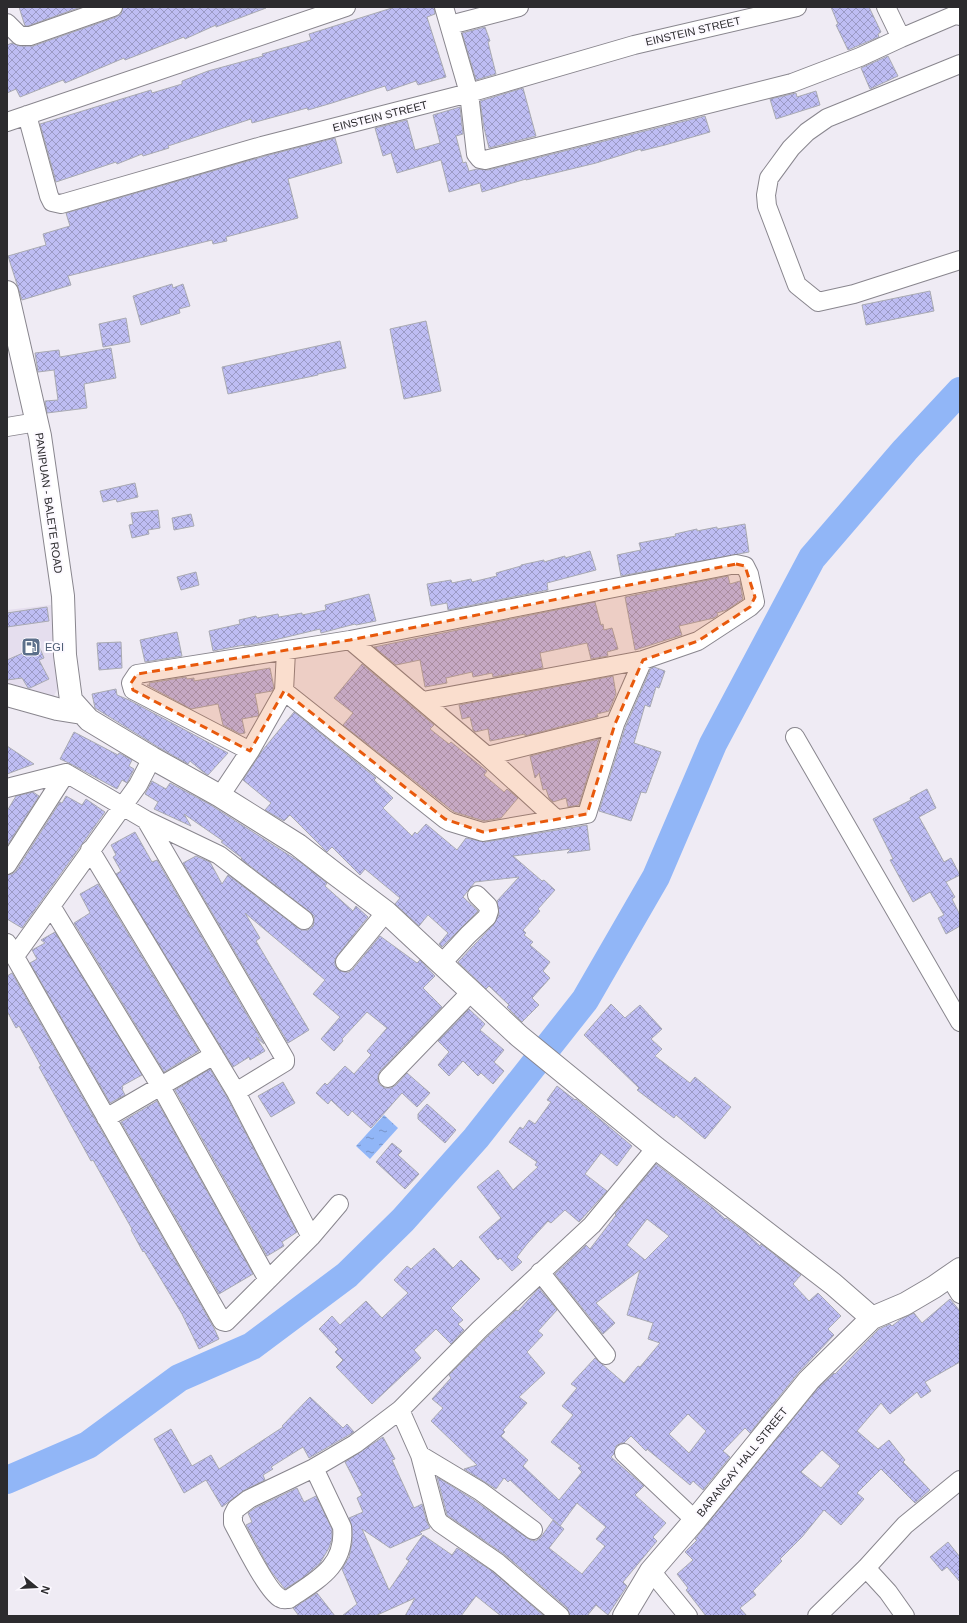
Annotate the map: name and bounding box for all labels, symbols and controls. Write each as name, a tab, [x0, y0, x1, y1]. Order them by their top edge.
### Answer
street label: EINSTEIN STREET	[644, 14, 742, 48]
street label: EINSTEIN STREET	[331, 98, 429, 134]
street label: PANIPUAN - BALETE ROAD	[33, 432, 65, 574]
fuel station icon: EGI	[20, 636, 42, 658]
place label: EGI	[45, 641, 64, 653]
street label: BARANGAY HALL STREET	[694, 1405, 790, 1519]
north arrow	[16, 1567, 56, 1607]
text: N	[39, 1584, 52, 1596]

